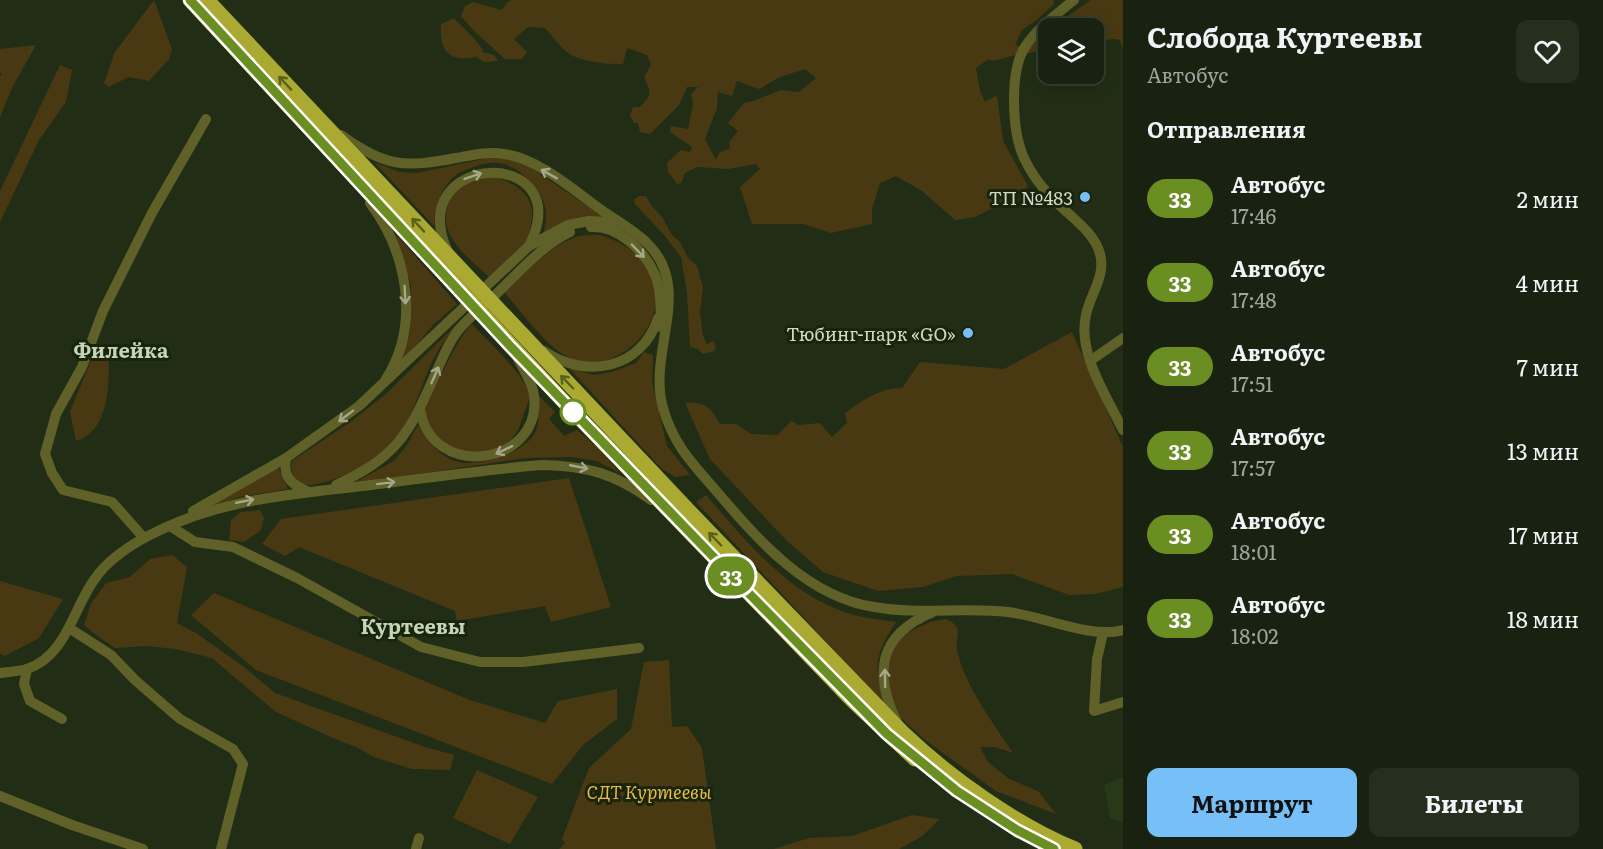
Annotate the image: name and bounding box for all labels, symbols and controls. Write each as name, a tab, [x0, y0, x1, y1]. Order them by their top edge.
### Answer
text: Слобода Куртеевы	[1147, 15, 1423, 57]
map controls	[1038, 18, 1104, 84]
button: layers	[1038, 18, 1104, 84]
button: heart	[1516, 20, 1579, 83]
text: Автобус	[1147, 59, 1228, 89]
one-way arrow	[278, 75, 292, 90]
text: Отправления	[1147, 112, 1306, 145]
one-way arrow	[541, 167, 558, 179]
text: Автобус	[1231, 167, 1325, 200]
one-way arrow	[463, 170, 482, 181]
text: 2 мин	[1517, 182, 1579, 215]
text: 33	[1168, 183, 1192, 214]
place label: ТП №483	[989, 184, 1073, 211]
marker: ТП №483	[1078, 190, 1092, 204]
text: 17:46	[1231, 200, 1276, 230]
one-way arrow	[411, 217, 426, 232]
one-way arrow	[631, 243, 645, 258]
text: Автобус	[1231, 251, 1325, 284]
text: 4 мин	[1516, 266, 1579, 299]
text: 33	[1168, 267, 1192, 298]
one-way arrow	[399, 284, 410, 304]
text: 17:48	[1231, 284, 1277, 314]
place label: Тюбинг-парк «GO»	[786, 320, 956, 347]
marker: Тюбинг-парк «GO»	[961, 326, 975, 340]
district label: Филейка	[73, 334, 169, 364]
text: Автобус	[1231, 335, 1325, 368]
text: 7 мин	[1517, 350, 1579, 383]
text: 33	[1168, 351, 1192, 382]
one-way arrow	[430, 366, 441, 384]
text: 17:51	[1231, 368, 1273, 398]
one-way arrow	[560, 374, 574, 389]
unlabelled marker	[560, 399, 586, 425]
one-way arrow	[339, 410, 355, 422]
text: Автобус	[1231, 419, 1325, 452]
text: 13 мин	[1507, 434, 1579, 467]
text: 33	[1168, 435, 1192, 466]
one-way arrow	[495, 444, 513, 456]
text: 17:57	[1231, 452, 1275, 482]
one-way arrow	[569, 462, 589, 473]
one-way arrow	[375, 478, 395, 489]
one-way arrow	[235, 495, 254, 506]
text: Автобус	[1231, 503, 1325, 536]
text: 17 мин	[1508, 518, 1579, 551]
text: 33	[1168, 519, 1192, 550]
one-way arrow	[708, 532, 722, 547]
text: 18:01	[1231, 536, 1277, 566]
line badge: 33	[704, 556, 758, 596]
text: 33	[719, 561, 743, 592]
text: Автобус	[1231, 587, 1325, 620]
text: 18 мин	[1507, 602, 1579, 635]
text: 33	[1168, 603, 1192, 634]
district label: Куртеевы	[361, 610, 465, 640]
text: 18:02	[1231, 620, 1278, 650]
one-way arrow	[879, 669, 890, 689]
button: Маршрут	[1147, 768, 1357, 837]
button: Билеты	[1369, 768, 1579, 837]
park label: СДТ Куртеевы	[586, 778, 712, 805]

